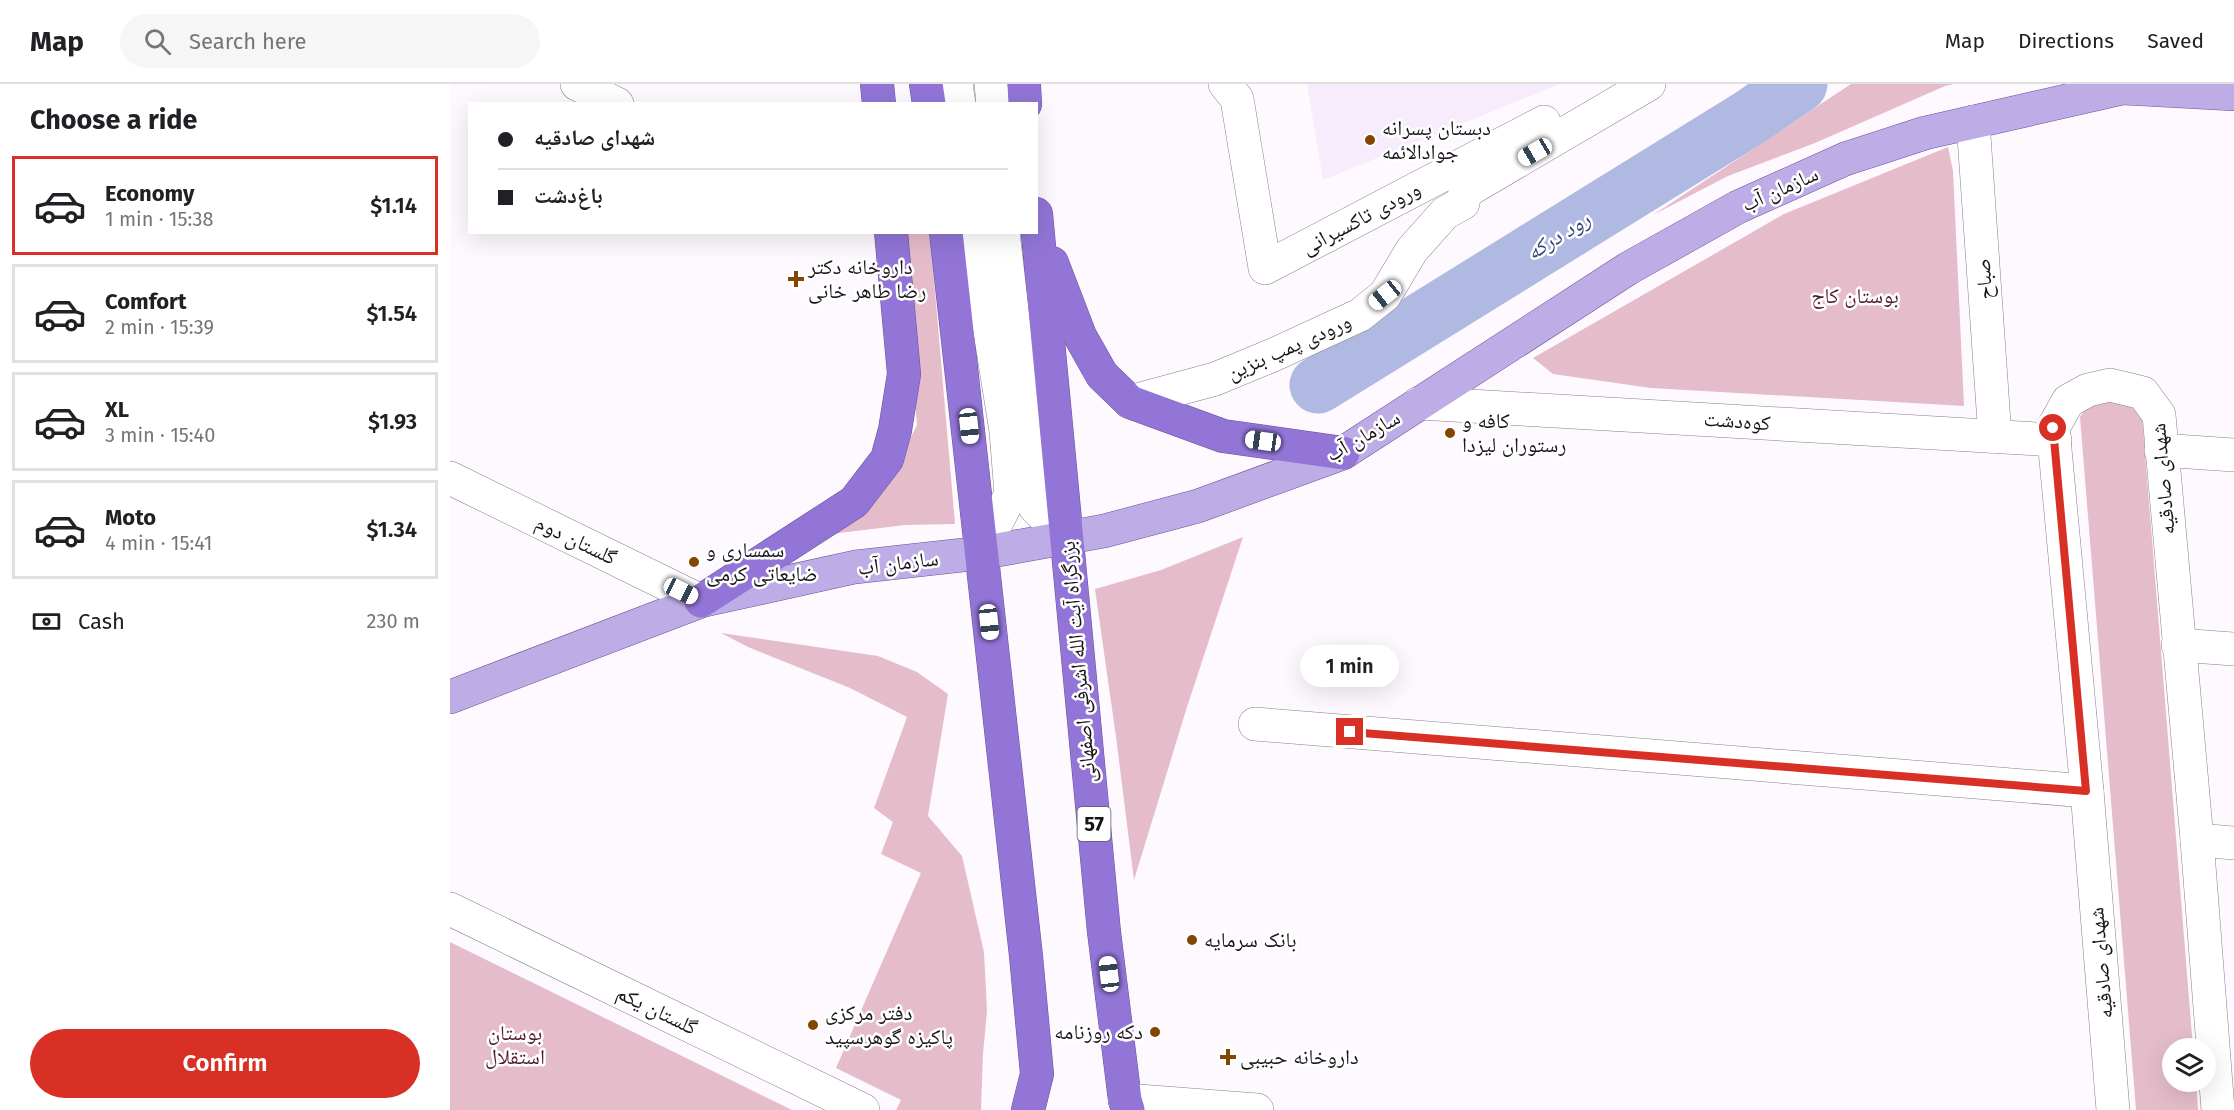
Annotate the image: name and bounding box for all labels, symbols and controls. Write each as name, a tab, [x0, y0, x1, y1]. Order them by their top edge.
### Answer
search box	[120, 14, 540, 68]
text: Map	[30, 25, 84, 58]
icon: search	[141, 25, 174, 58]
text: Search here	[189, 28, 307, 55]
text: Map	[1945, 28, 1985, 54]
text: Directions	[2018, 28, 2114, 54]
text: Saved	[2147, 28, 2204, 54]
text: Choose a ride	[30, 104, 197, 136]
place label: دبستان پسرانه جوادالائمه	[1382, 115, 1491, 165]
text: شهدای صادقیه	[534, 124, 655, 151]
marker: دبستان پسرانه جوادالائمه	[1363, 133, 1377, 147]
car	[1515, 135, 1555, 169]
street label: سازمان آب	[1738, 161, 1822, 217]
street label: ورودی تاکسیرانی	[1297, 176, 1425, 260]
icon: car	[33, 179, 87, 233]
text: Economy	[105, 180, 194, 207]
text: باغ‌دشت	[534, 182, 603, 209]
text: $1.14	[370, 192, 417, 219]
water label: رود درکه	[1521, 205, 1595, 265]
text: 1 min · 15:38	[105, 207, 214, 231]
place label: داروخانه دکتر رضا طاهر خانی	[807, 254, 926, 304]
street label: صباح	[1970, 257, 1998, 301]
marker: داروخانه دکتر رضا طاهر خانی	[789, 272, 803, 286]
car	[1365, 277, 1405, 313]
park label: بوستان کاج	[1811, 283, 1899, 309]
icon: car	[33, 287, 87, 341]
text: Comfort	[105, 288, 186, 315]
text: $1.54	[366, 300, 417, 327]
street label: ورودی پمپ بنزین	[1223, 308, 1355, 386]
text: 2 min · 15:39	[105, 315, 214, 339]
icon: car	[33, 395, 87, 449]
text: XL	[105, 396, 129, 423]
street label: سازمان آب	[1321, 404, 1405, 468]
street label: کوه‌دشت	[1703, 406, 1771, 436]
car	[958, 407, 980, 445]
text: $1.93	[368, 408, 417, 435]
place label: کافه و رستوران لیزدا	[1462, 408, 1566, 458]
route start	[2039, 414, 2066, 441]
street label: شهدای صادقیه	[2145, 422, 2181, 536]
text: 3 min · 15:40	[105, 423, 215, 447]
marker: کافه و رستوران لیزدا	[1443, 426, 1457, 440]
car	[1244, 430, 1282, 452]
icon: car	[33, 503, 87, 557]
text: Moto	[105, 504, 156, 531]
street label: گلستان دوم	[531, 509, 621, 572]
text: $1.34	[367, 516, 417, 543]
text: 4 min · 15:41	[105, 531, 212, 555]
place label: سمساری و ضایعاتی کرمی	[706, 537, 817, 587]
street label: بزرگراه آیت الله اشرفی اصفهانی	[1054, 540, 1102, 784]
street label: سازمان آب	[856, 545, 940, 581]
marker: سمساری و ضایعاتی کرمی	[687, 555, 701, 569]
car	[661, 575, 701, 607]
car	[978, 603, 1000, 641]
icon: cash	[30, 605, 63, 638]
text: Cash	[78, 608, 125, 635]
text: 230 m	[367, 609, 420, 633]
callout: 1 min	[1300, 645, 1400, 687]
text: 1 min	[1325, 654, 1374, 678]
route end	[1336, 718, 1363, 745]
road number: 57	[1078, 807, 1110, 841]
street label: شهدای صادقیه	[2083, 906, 2119, 1020]
place label: بانک سرمایه	[1204, 927, 1297, 953]
marker: بانک سرمایه	[1185, 933, 1199, 947]
car	[1098, 955, 1120, 993]
street label: گلستان یکم	[612, 979, 702, 1042]
place label: دفتر مرکزی پاکیزه گوهرسپید	[825, 1000, 953, 1050]
marker: دفتر مرکزی پاکیزه گوهرسپید	[806, 1018, 820, 1032]
place label: دکه روزنامه	[1054, 1019, 1143, 1045]
park label: بوستان استقلال	[485, 1020, 545, 1070]
marker: دکه روزنامه	[1148, 1025, 1162, 1039]
button: Confirm	[30, 1029, 420, 1098]
map controls	[2162, 1038, 2216, 1092]
button: layers	[2162, 1038, 2216, 1092]
place label: داروخانه حبیبی	[1240, 1044, 1359, 1070]
marker: داروخانه حبیبی	[1221, 1050, 1235, 1064]

